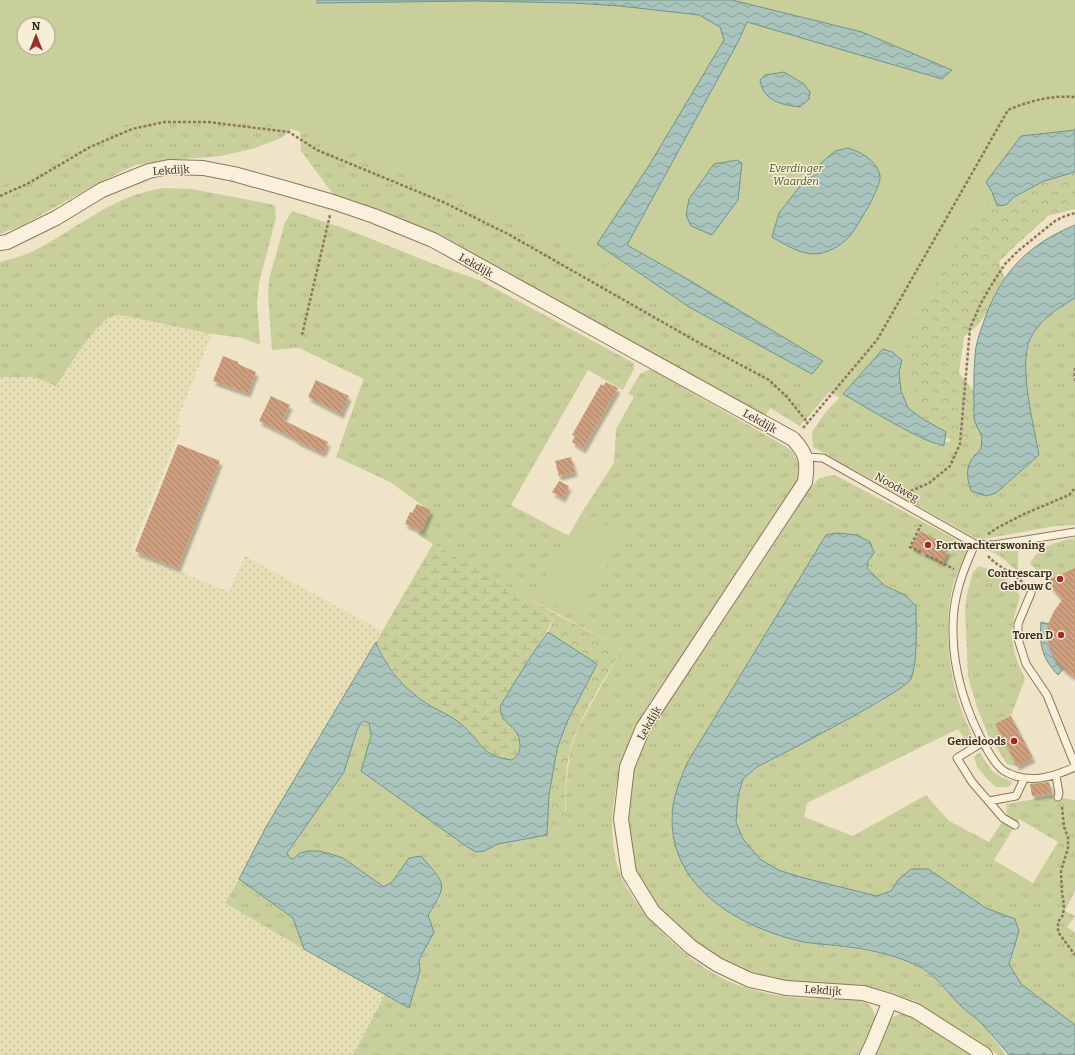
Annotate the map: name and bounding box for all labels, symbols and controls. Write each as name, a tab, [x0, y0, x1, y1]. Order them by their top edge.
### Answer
north arrow	[16, 16, 56, 56]
text: N	[32, 20, 41, 33]
park label: Everdinger Waarden	[769, 162, 824, 188]
street label: Lekdijk	[152, 163, 191, 178]
street label: Lekdijk	[456, 251, 496, 280]
street label: Lekdijk	[740, 407, 780, 436]
street label: Noodweg	[872, 470, 921, 505]
place label: Fortwachterswoning	[936, 539, 1046, 552]
marker: Fortwachterswoning	[923, 540, 933, 550]
place label: Contrescarp Gebouw C	[988, 567, 1052, 593]
marker: Contrescarp Gebouw C	[1055, 574, 1065, 584]
place label: Toren D	[1012, 629, 1053, 642]
marker: Toren D	[1056, 630, 1066, 640]
street label: Lekdijk	[635, 703, 665, 742]
place label: Genieloods	[947, 735, 1007, 748]
marker: Genieloods	[1009, 736, 1019, 746]
street label: Lekdijk	[804, 983, 843, 998]

